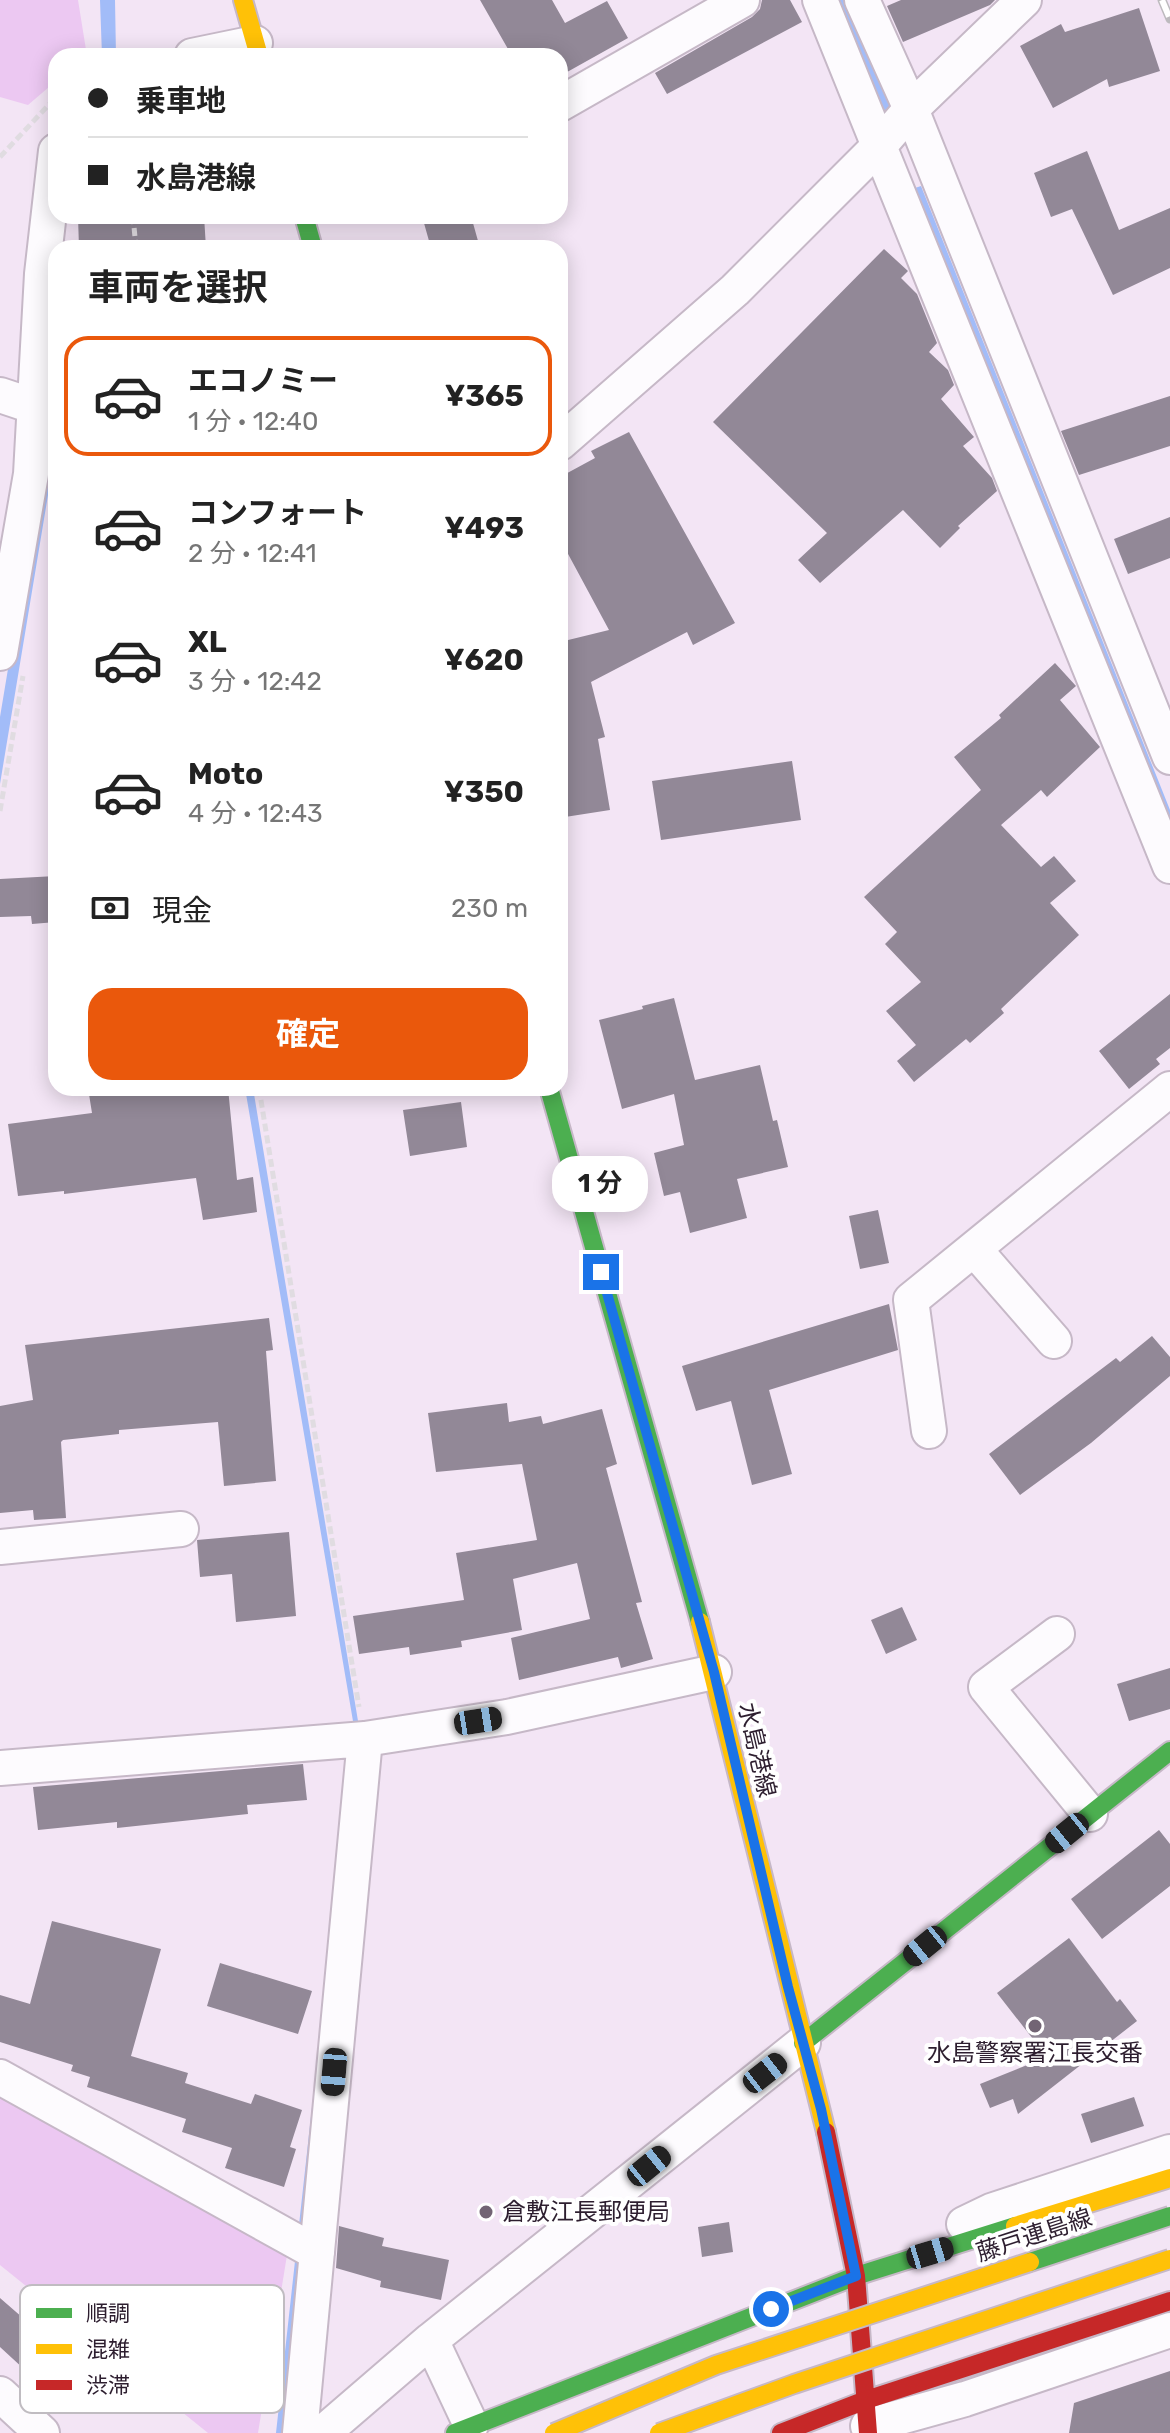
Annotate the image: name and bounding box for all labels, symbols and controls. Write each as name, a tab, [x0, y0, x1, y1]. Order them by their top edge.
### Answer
text: 乗車地	[136, 83, 226, 119]
text: 水島港線	[136, 160, 256, 196]
text: 車両を選択	[88, 266, 268, 309]
icon: car	[92, 360, 164, 432]
text: エコノミー	[188, 363, 338, 399]
text: ¥365	[445, 378, 524, 414]
text: 1 分 · 12:40	[188, 406, 319, 437]
icon: car	[92, 492, 164, 564]
text: コンフォート	[188, 495, 367, 531]
text: ¥493	[444, 510, 524, 546]
text: 2 分 · 12:41	[188, 538, 317, 569]
icon: car	[92, 624, 164, 696]
text: XL	[188, 624, 227, 660]
text: ¥620	[444, 642, 524, 678]
text: 3 分 · 12:42	[188, 666, 322, 697]
icon: car	[92, 756, 164, 828]
text: Moto	[188, 756, 263, 792]
text: ¥350	[444, 774, 524, 810]
text: 4 分 · 12:43	[188, 798, 323, 829]
icon: cash	[88, 886, 132, 930]
text: 現金	[152, 893, 212, 929]
text: 230 m	[451, 893, 528, 924]
button: 確定	[88, 988, 528, 1080]
callout: 1 分	[553, 1156, 649, 1212]
text: 1 分	[578, 1168, 622, 1199]
route end	[583, 1254, 619, 1290]
street label: 水島港線	[733, 1700, 781, 1800]
car	[452, 1705, 504, 1737]
car	[1041, 1809, 1093, 1857]
car	[899, 1922, 951, 1970]
marker: 水島警察署江長交番	[1026, 2017, 1044, 2035]
place label: 水島警察署江長交番	[927, 2039, 1143, 2067]
car	[320, 2047, 348, 2097]
car	[739, 2049, 791, 2097]
car	[623, 2142, 675, 2190]
place label: 倉敷江長郵便局	[502, 2198, 670, 2226]
marker: 倉敷江長郵便局	[477, 2203, 495, 2221]
street label: 藤戸連島線	[973, 2203, 1095, 2267]
car	[904, 2235, 956, 2271]
legend	[20, 2285, 284, 2413]
route start	[753, 2291, 789, 2327]
text: 順調	[86, 2300, 130, 2327]
text: 混雑	[86, 2336, 130, 2363]
text: 渋滞	[86, 2372, 130, 2399]

